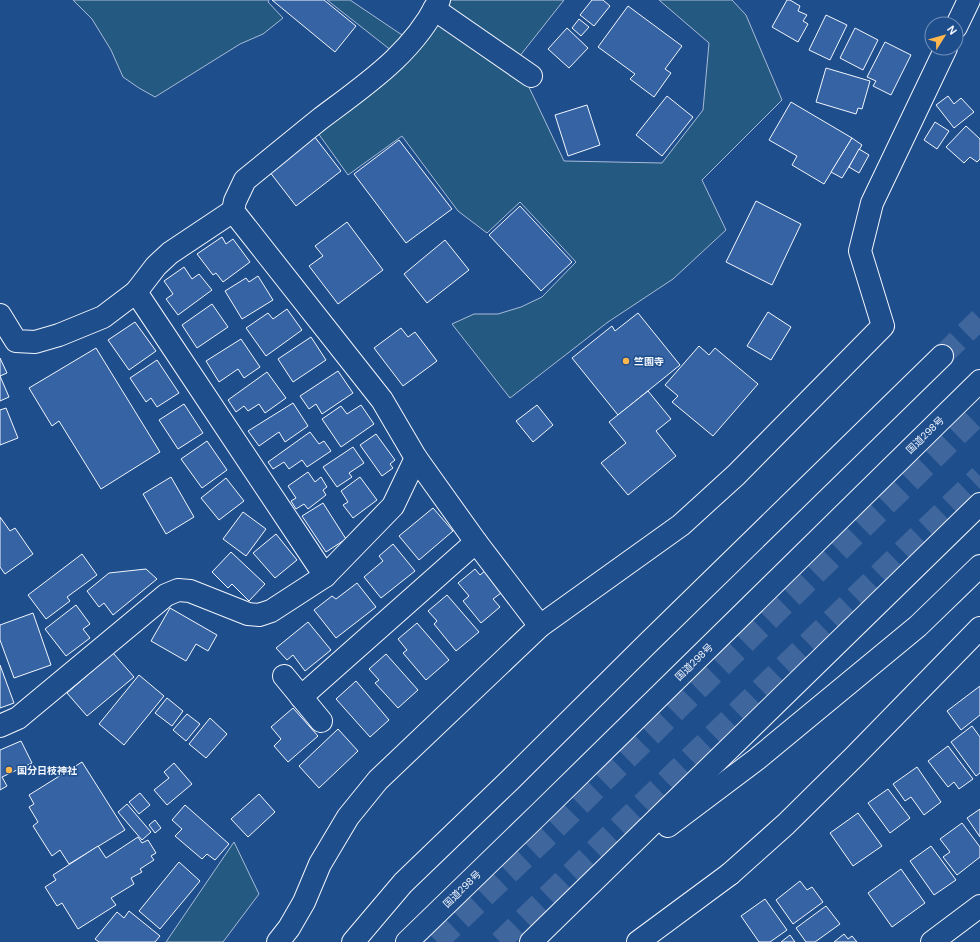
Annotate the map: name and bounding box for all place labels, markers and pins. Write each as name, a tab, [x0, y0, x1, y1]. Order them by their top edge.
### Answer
place label: 竺園寺	[633, 355, 664, 368]
marker: 竺園寺	[621, 356, 631, 366]
place label: 国分日枝神社	[17, 764, 78, 777]
marker: 国分日枝神社	[4, 765, 14, 775]

